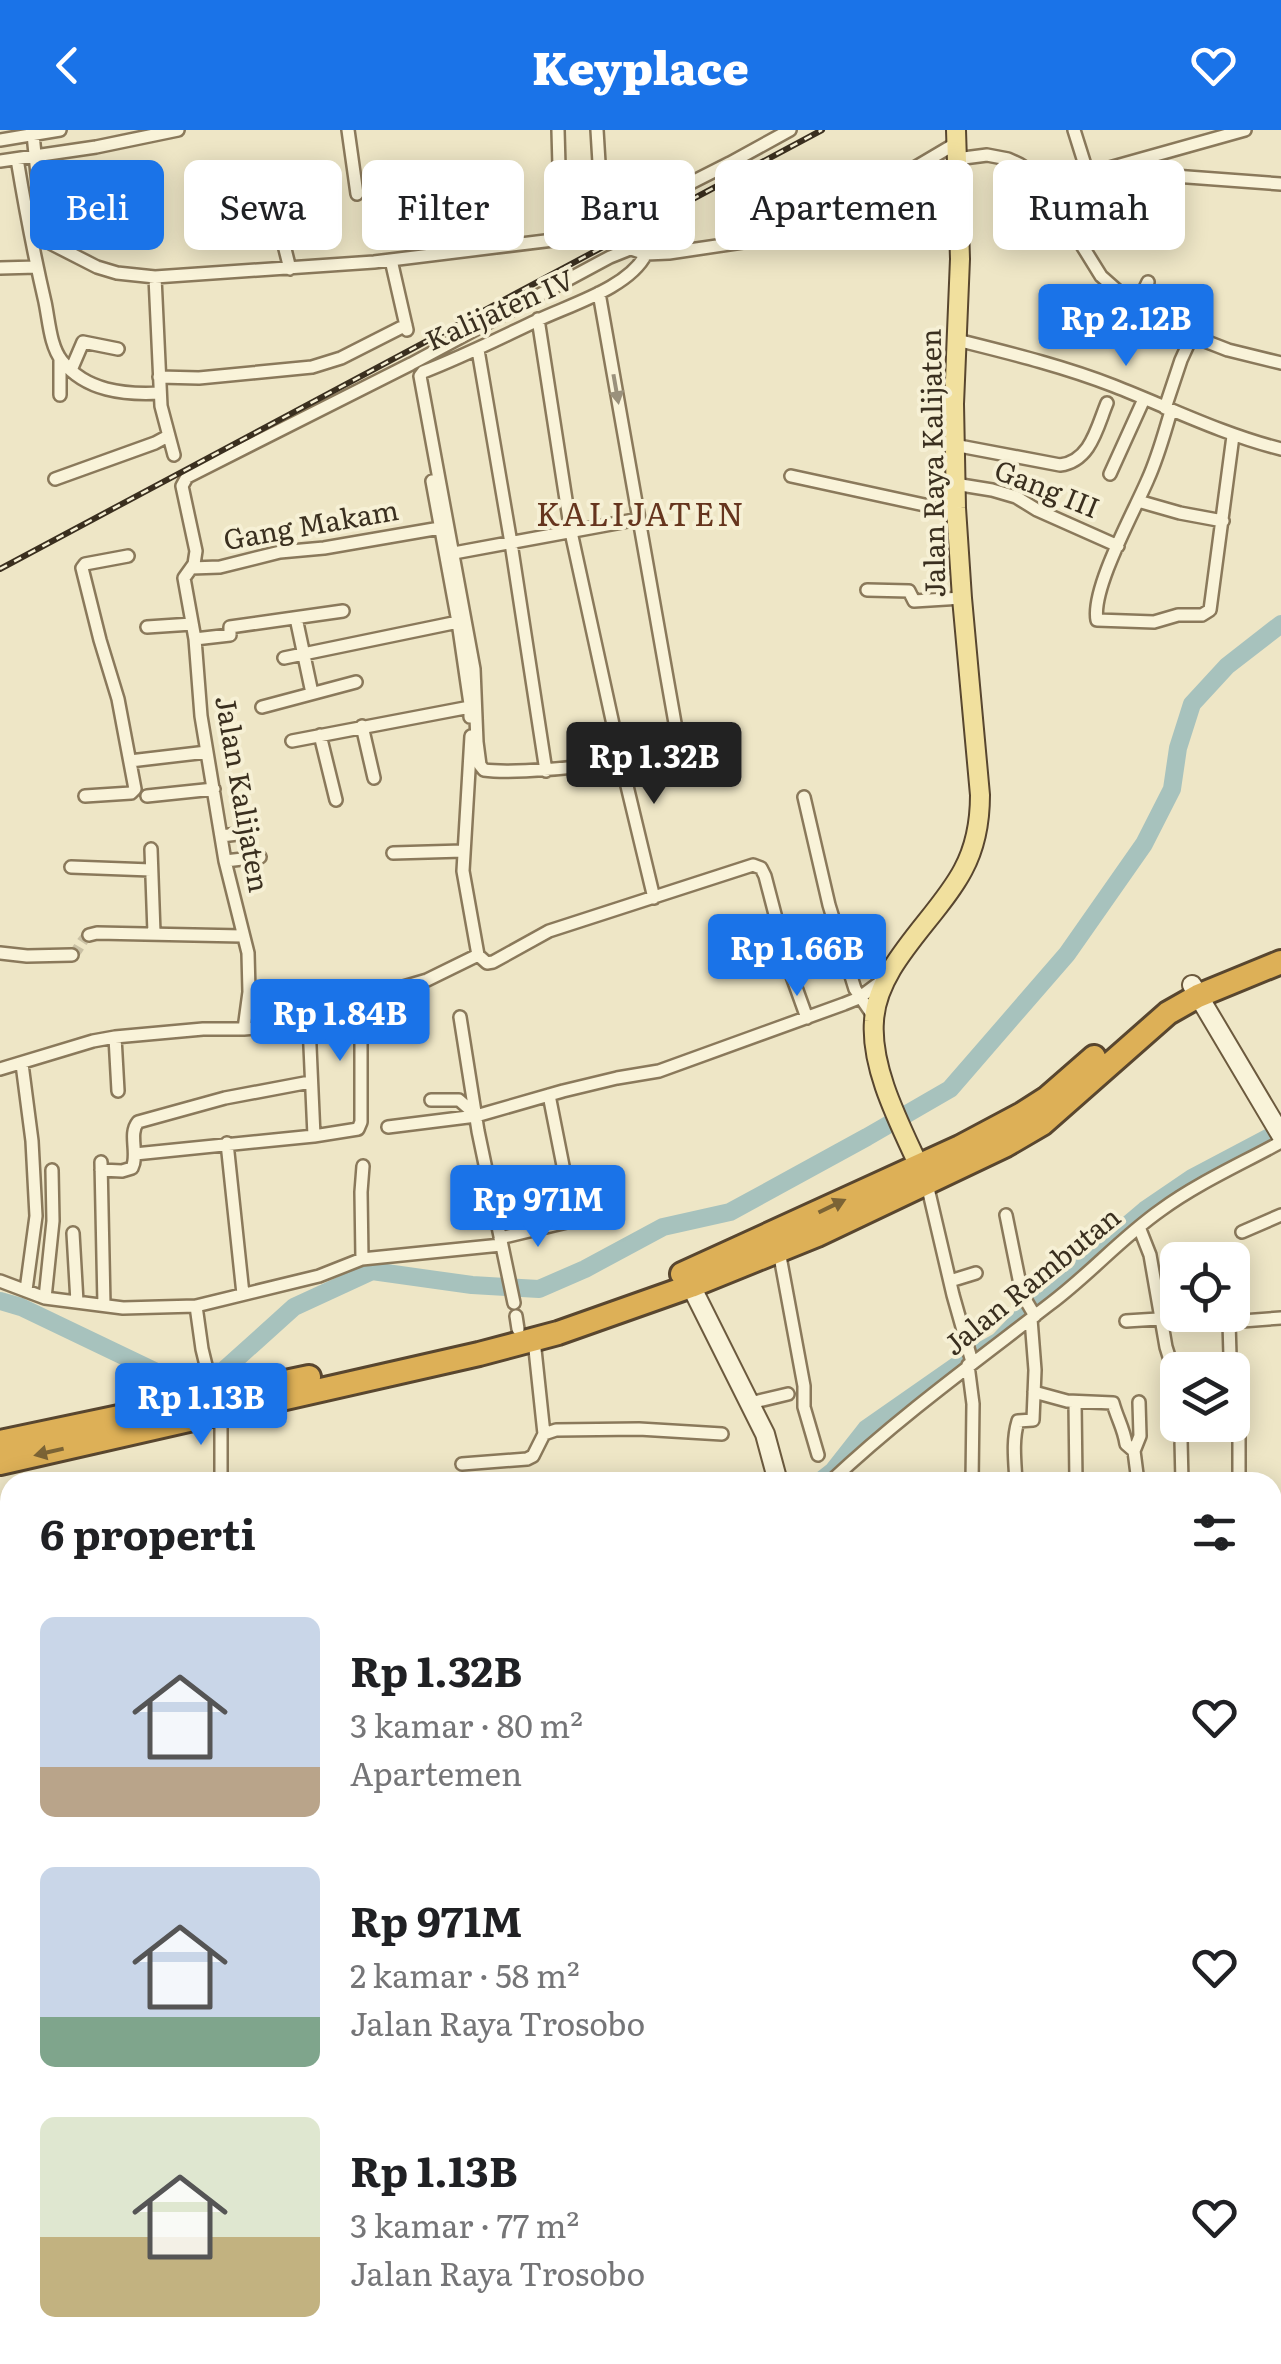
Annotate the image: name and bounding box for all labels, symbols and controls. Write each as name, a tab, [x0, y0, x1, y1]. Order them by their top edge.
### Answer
text: Keyplace	[532, 32, 749, 99]
icon: back	[40, 38, 95, 93]
icon: heart	[1186, 38, 1241, 93]
chip: Beli	[30, 160, 164, 250]
chip: Sewa	[184, 160, 342, 250]
chip: Filter	[362, 160, 524, 250]
chip: Baru	[544, 160, 695, 250]
chip: Apartemen	[715, 160, 973, 250]
chip: Rumah	[993, 160, 1185, 250]
street label: Kalijaten IV	[418, 257, 580, 360]
pin: Rp 2.12B	[1023, 284, 1229, 369]
text: Rp 2.12B	[1060, 292, 1192, 340]
street label: Jalan Raya Kalijaten	[908, 328, 954, 598]
one-way arrow	[609, 374, 624, 405]
street label: Gang III	[989, 447, 1107, 527]
street label: Gang Makam	[220, 487, 402, 559]
district label: KALIJATEN	[536, 488, 746, 536]
street label: Jalan Kalijaten	[206, 692, 282, 895]
pin: Rp 1.32B	[551, 722, 757, 807]
text: Rp 1.32B	[588, 730, 720, 778]
pin: Rp 1.66B	[694, 914, 900, 999]
text: Rp 1.66B	[730, 922, 864, 970]
pin: Rp 1.84B	[237, 979, 443, 1064]
text: Rp 1.84B	[273, 987, 407, 1035]
pin: Rp 971M	[446, 1165, 630, 1250]
text: Rp 971M	[472, 1173, 604, 1221]
street label: Jalan Rambutan	[933, 1195, 1128, 1364]
one-way arrow	[817, 1198, 846, 1215]
map controls	[1160, 1242, 1250, 1442]
button: locate	[1160, 1242, 1250, 1332]
button: layers	[1160, 1352, 1250, 1442]
pin: Rp 1.13B	[98, 1363, 304, 1448]
text: Rp 1.13B	[137, 1371, 265, 1419]
one-way arrow	[33, 1445, 64, 1460]
text: 6 properti	[40, 1501, 256, 1563]
icon: filters	[1187, 1505, 1242, 1560]
text: Rp 1.32B	[350, 1638, 522, 1700]
icon: home	[120, 1657, 240, 1777]
icon: heart	[1187, 1690, 1242, 1745]
text: 3 kamar · 80 m²	[350, 1700, 583, 1748]
text: Apartemen	[350, 1748, 522, 1796]
text: Rp 971M	[350, 1888, 523, 1950]
icon: home	[120, 1907, 240, 2027]
icon: heart	[1187, 1940, 1242, 1995]
text: 2 kamar · 58 m²	[350, 1950, 580, 1998]
text: Jalan Raya Trosobo	[350, 1998, 645, 2046]
text: Rp 1.13B	[350, 2138, 518, 2200]
icon: home	[120, 2157, 240, 2277]
icon: heart	[1187, 2190, 1242, 2245]
text: 3 kamar · 77 m²	[350, 2200, 579, 2248]
text: Jalan Raya Trosobo	[350, 2248, 645, 2296]

